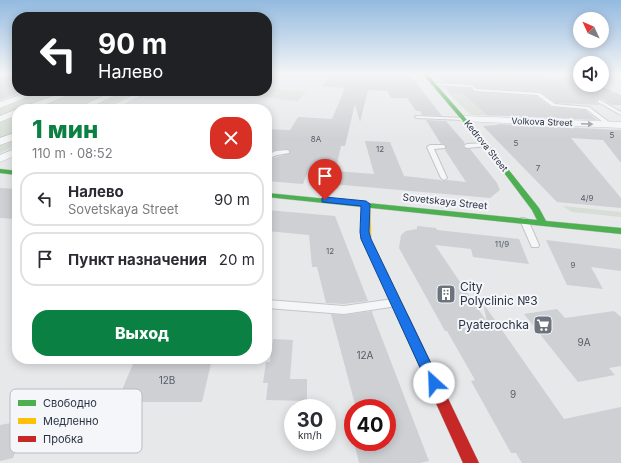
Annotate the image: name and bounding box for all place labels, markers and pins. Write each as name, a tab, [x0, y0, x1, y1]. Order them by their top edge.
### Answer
pin	[308, 159, 342, 200]
place label: City Polyclinic №3	[460, 279, 538, 308]
building icon: City Polyclinic №3	[435, 283, 457, 305]
supermarket icon: Pyaterochka	[532, 314, 554, 336]
place label: Pyaterochka	[458, 317, 529, 332]

